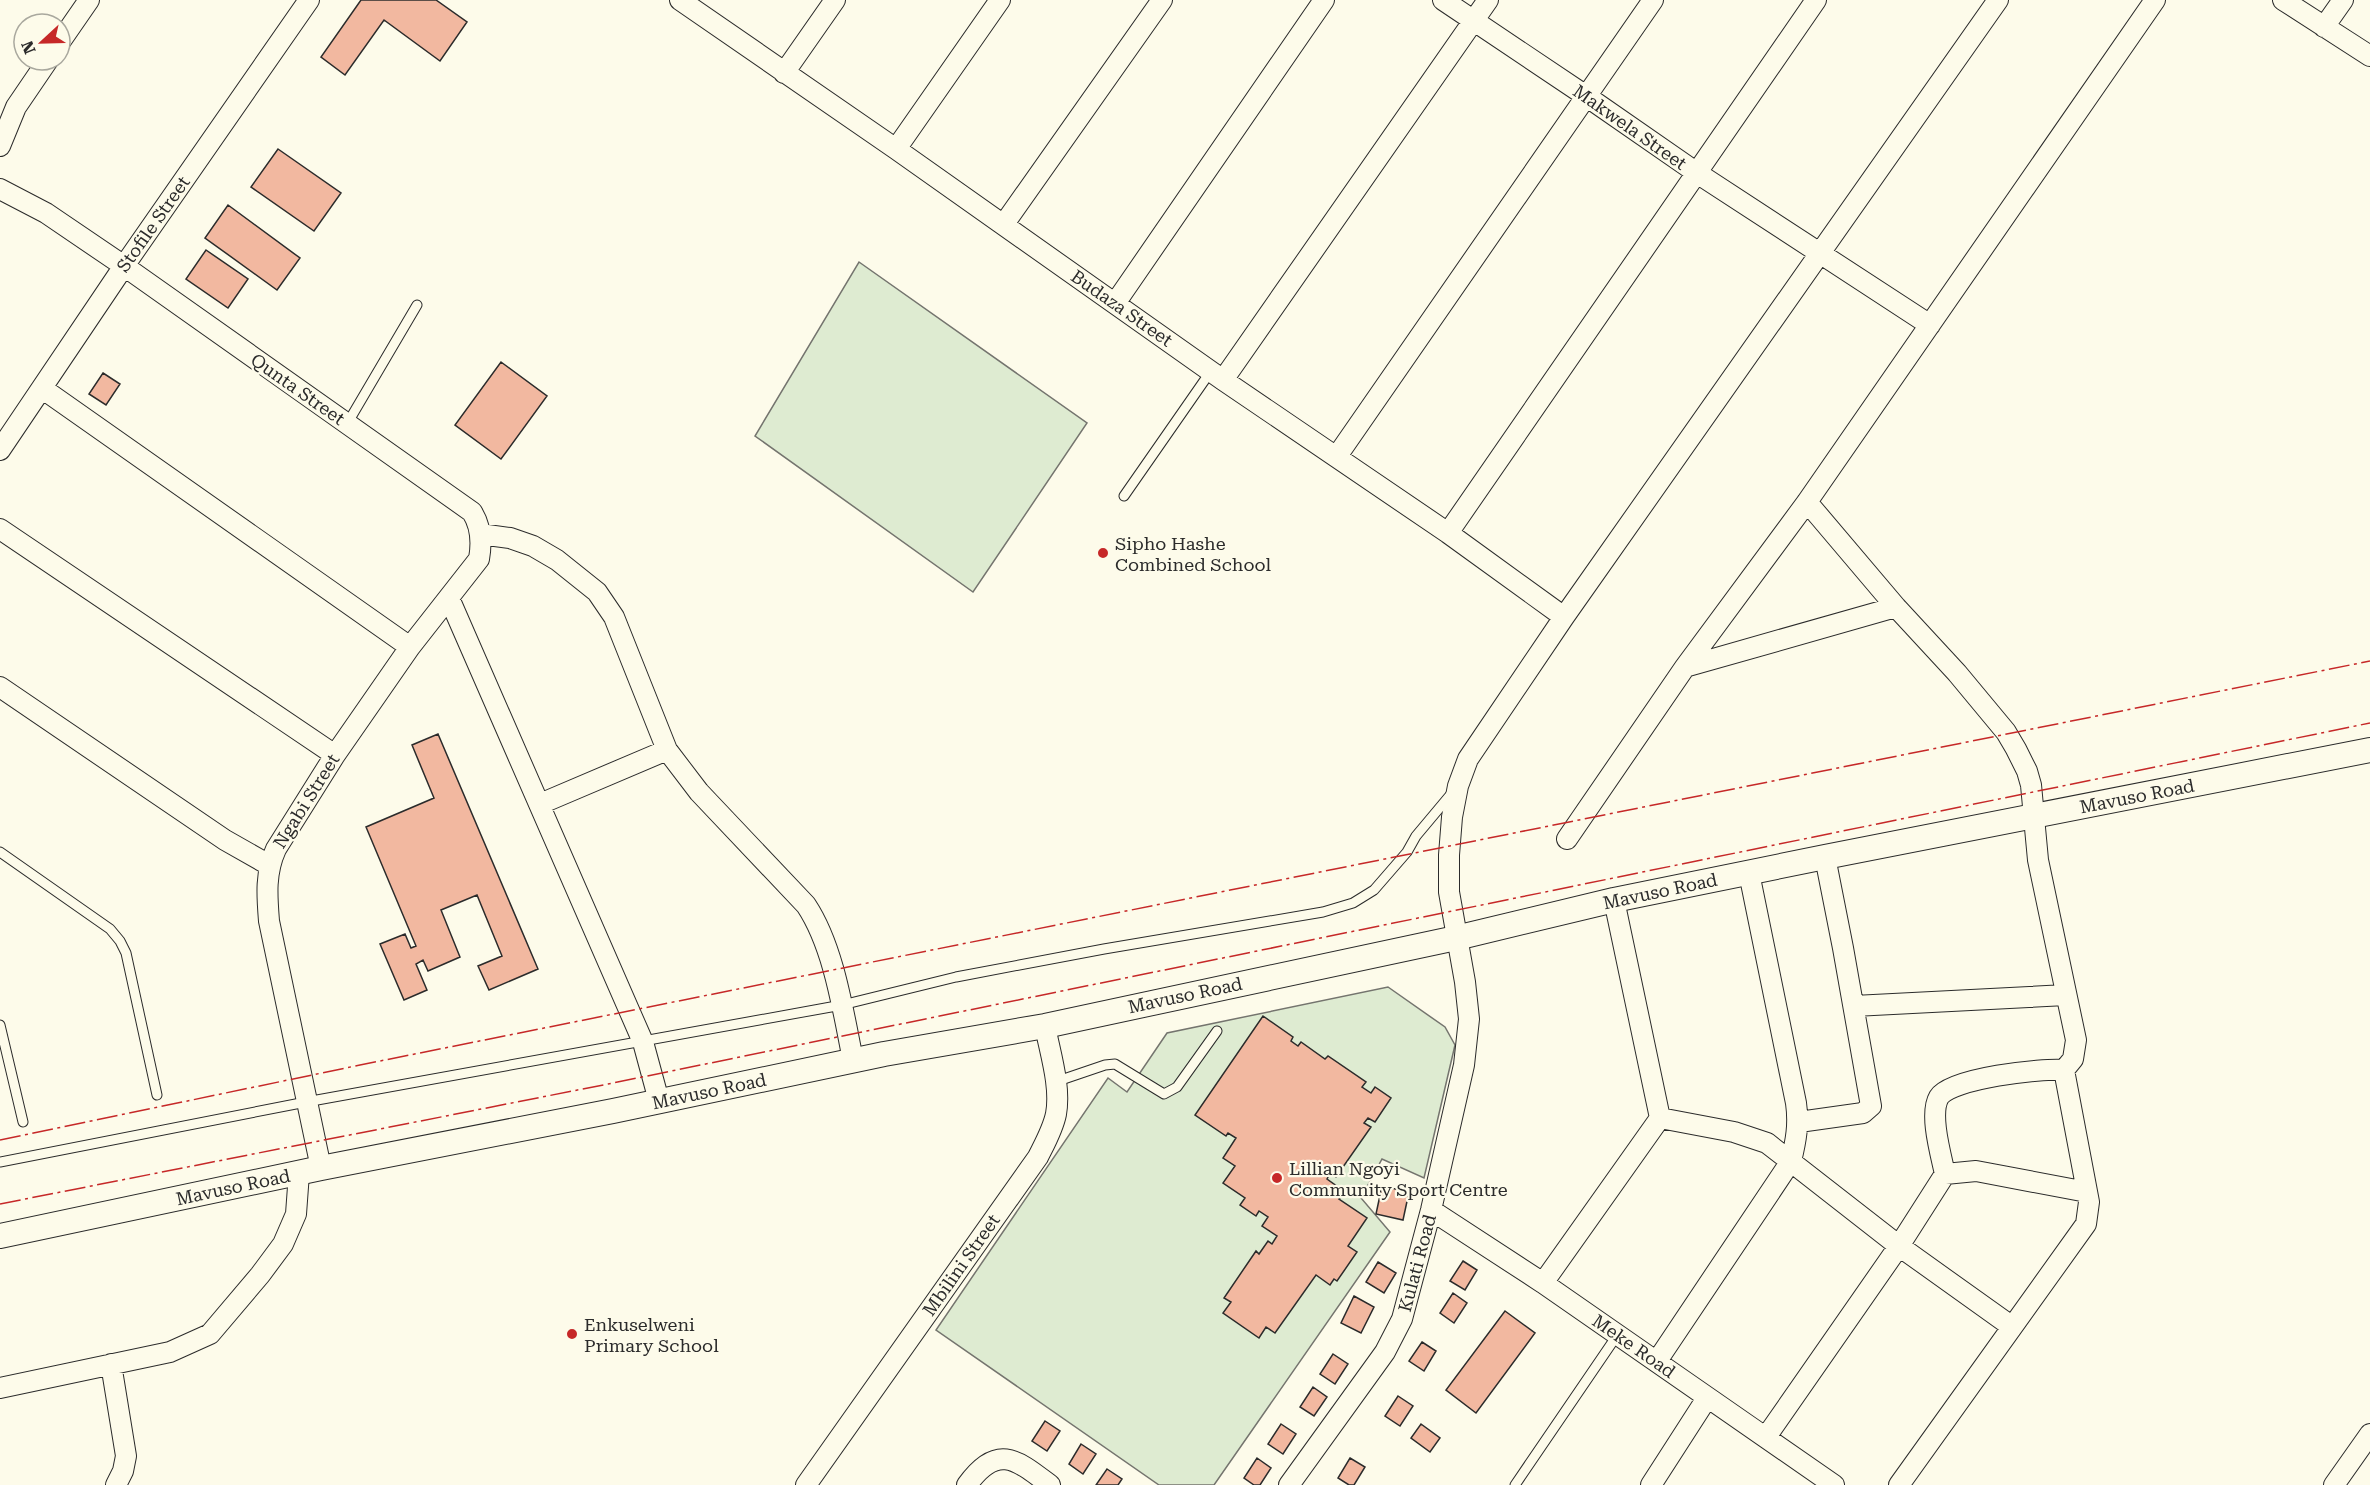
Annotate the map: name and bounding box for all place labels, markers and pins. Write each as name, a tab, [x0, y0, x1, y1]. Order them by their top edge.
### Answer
place label: Sipho Hashe Combined School	[1115, 533, 1271, 575]
marker: Sipho Hashe Combined School	[1096, 546, 1110, 560]
place label: Lillian Ngoyi Community Sport Centre	[1289, 1158, 1508, 1200]
marker: Lillian Ngoyi Community Sport Centre	[1270, 1171, 1284, 1185]
place label: Enkuselweni Primary School	[584, 1314, 719, 1356]
marker: Enkuselweni Primary School	[565, 1327, 579, 1341]

